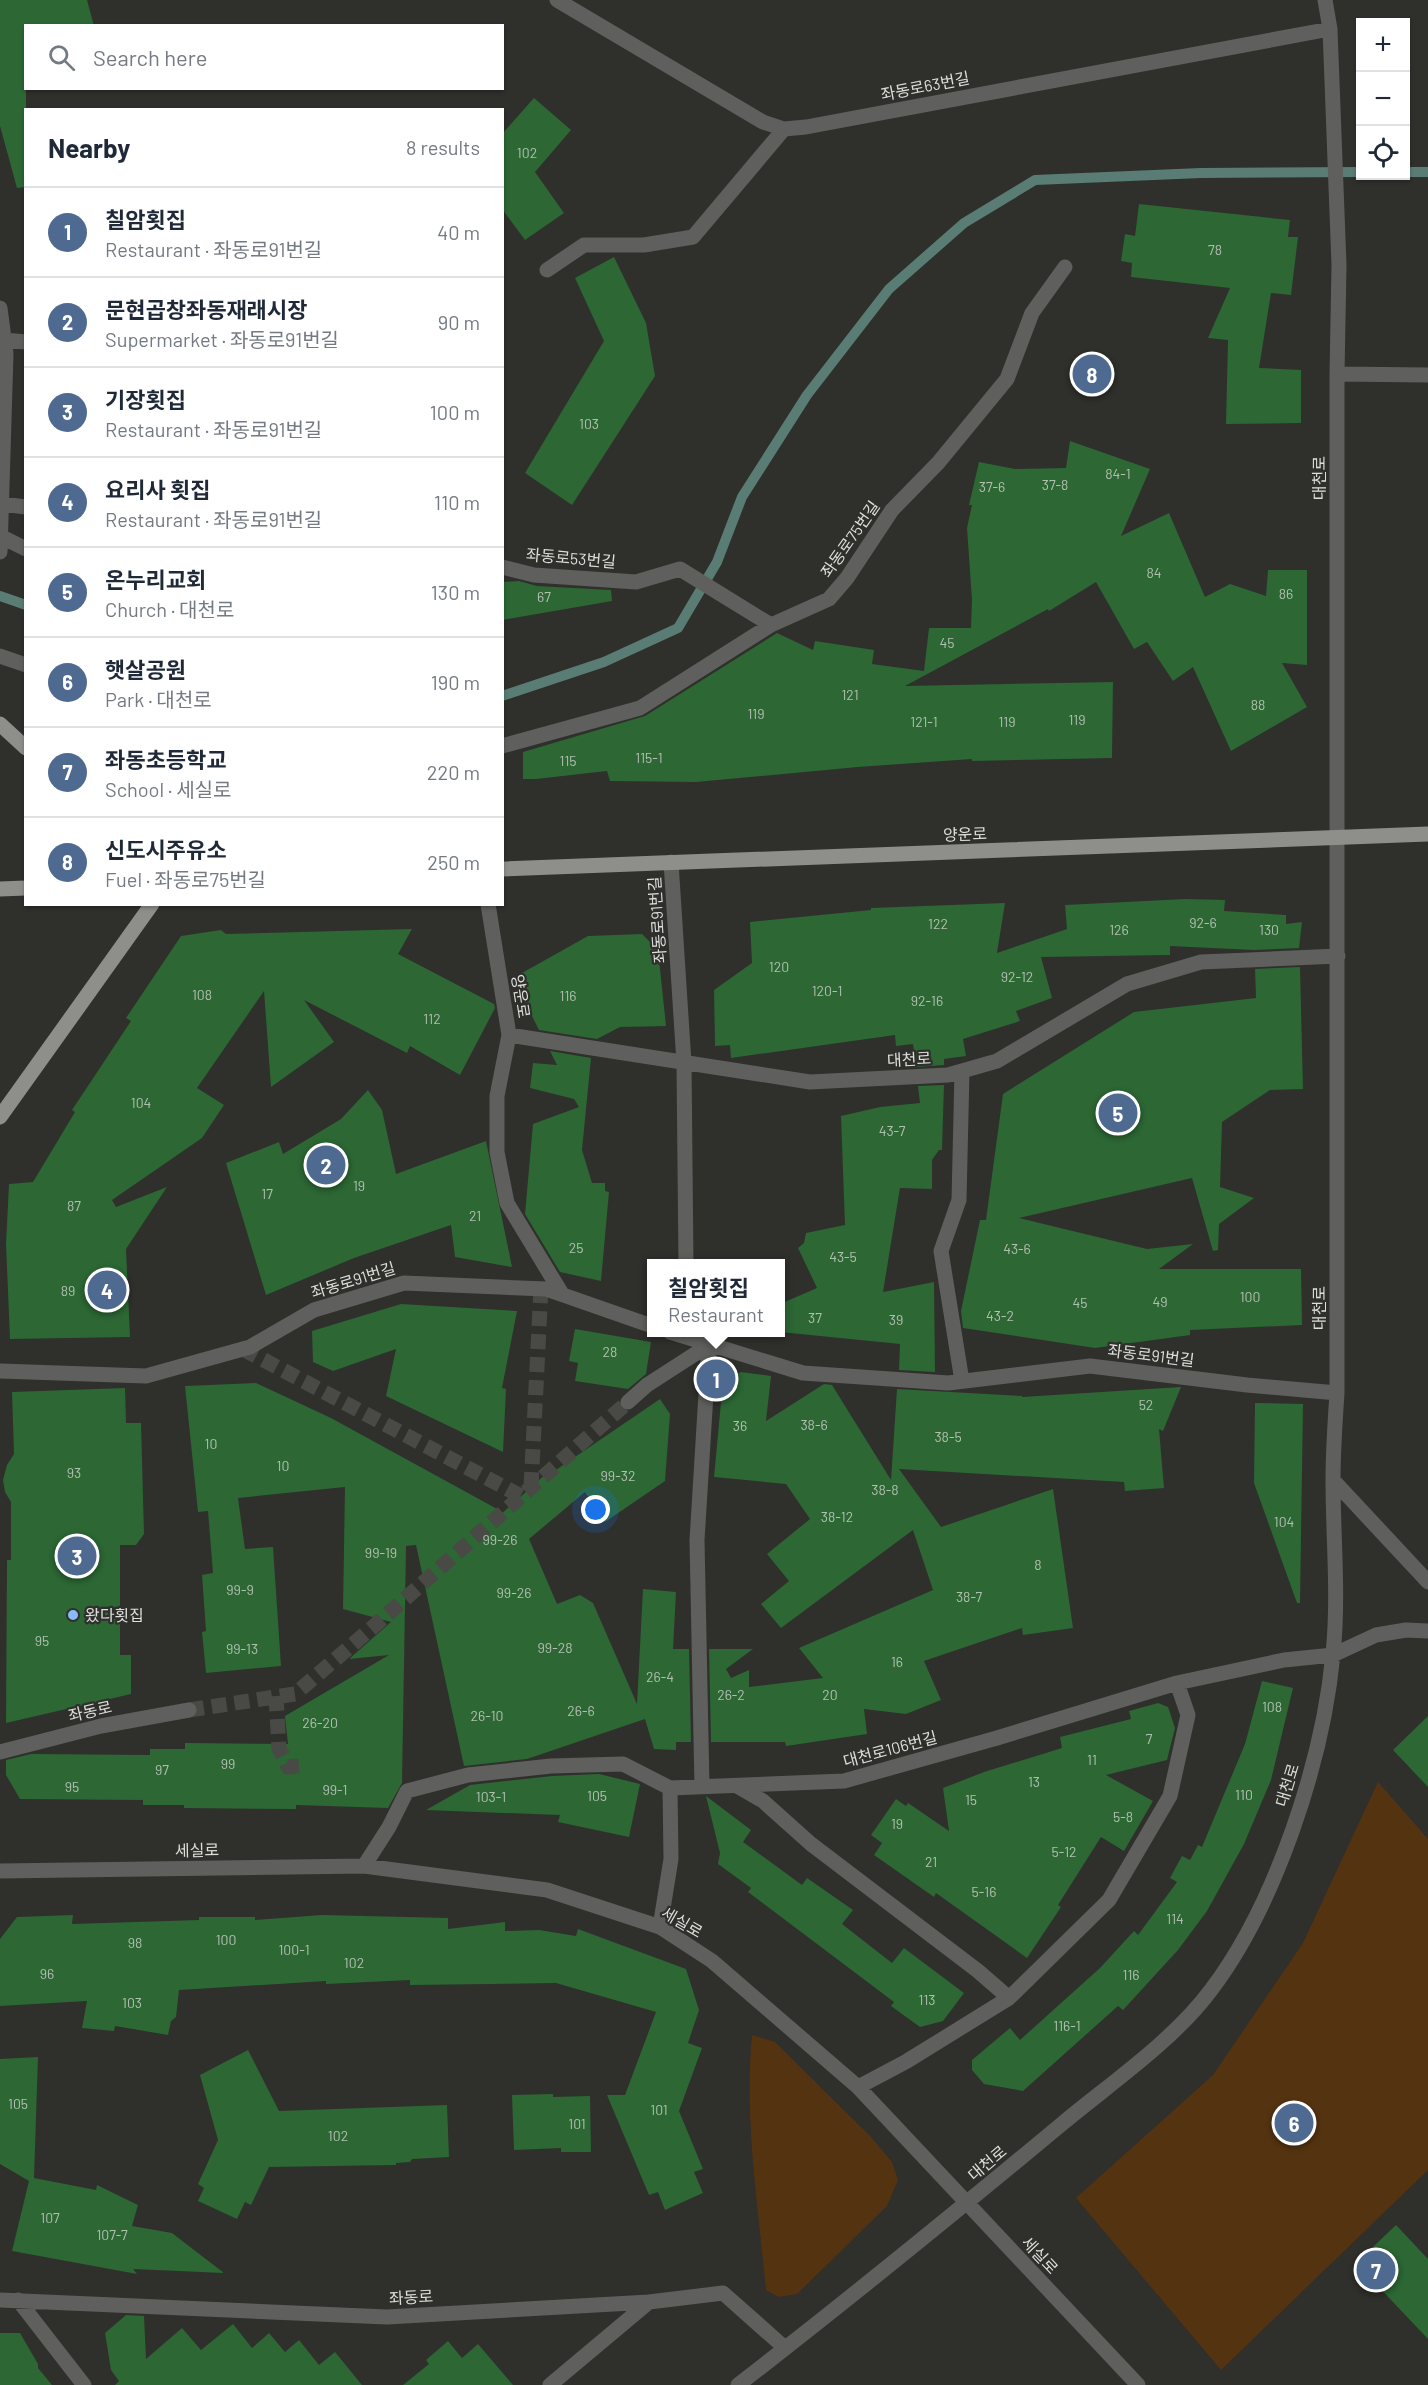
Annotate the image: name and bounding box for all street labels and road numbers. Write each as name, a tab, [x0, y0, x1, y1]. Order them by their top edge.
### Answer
street label: 좌동로63번길	[879, 68, 971, 103]
street label: 대천로	[1309, 456, 1328, 500]
street label: 좌동로75번길	[816, 497, 883, 581]
street label: 좌동로53번길	[525, 544, 617, 571]
street label: 양운로	[943, 823, 988, 844]
street label: 좌동로91번길	[644, 876, 669, 964]
street label: 양운로	[509, 973, 534, 1019]
street label: 대천로	[886, 1048, 932, 1069]
street label: 좌동로91번길	[308, 1258, 397, 1301]
street label: 대천로	[1309, 1286, 1328, 1330]
street label: 좌동로91번길	[1107, 1340, 1196, 1369]
street label: 좌동로	[66, 1696, 114, 1725]
street label: 대천로106번길	[841, 1727, 939, 1770]
street label: 대천로	[1271, 1761, 1302, 1809]
street label: 세실로	[175, 1840, 220, 1859]
street label: 세실로	[658, 1902, 706, 1941]
street label: 대천로	[964, 2141, 1010, 2184]
street label: 세실로	[1018, 2232, 1063, 2277]
street label: 좌동로	[388, 2286, 434, 2307]

